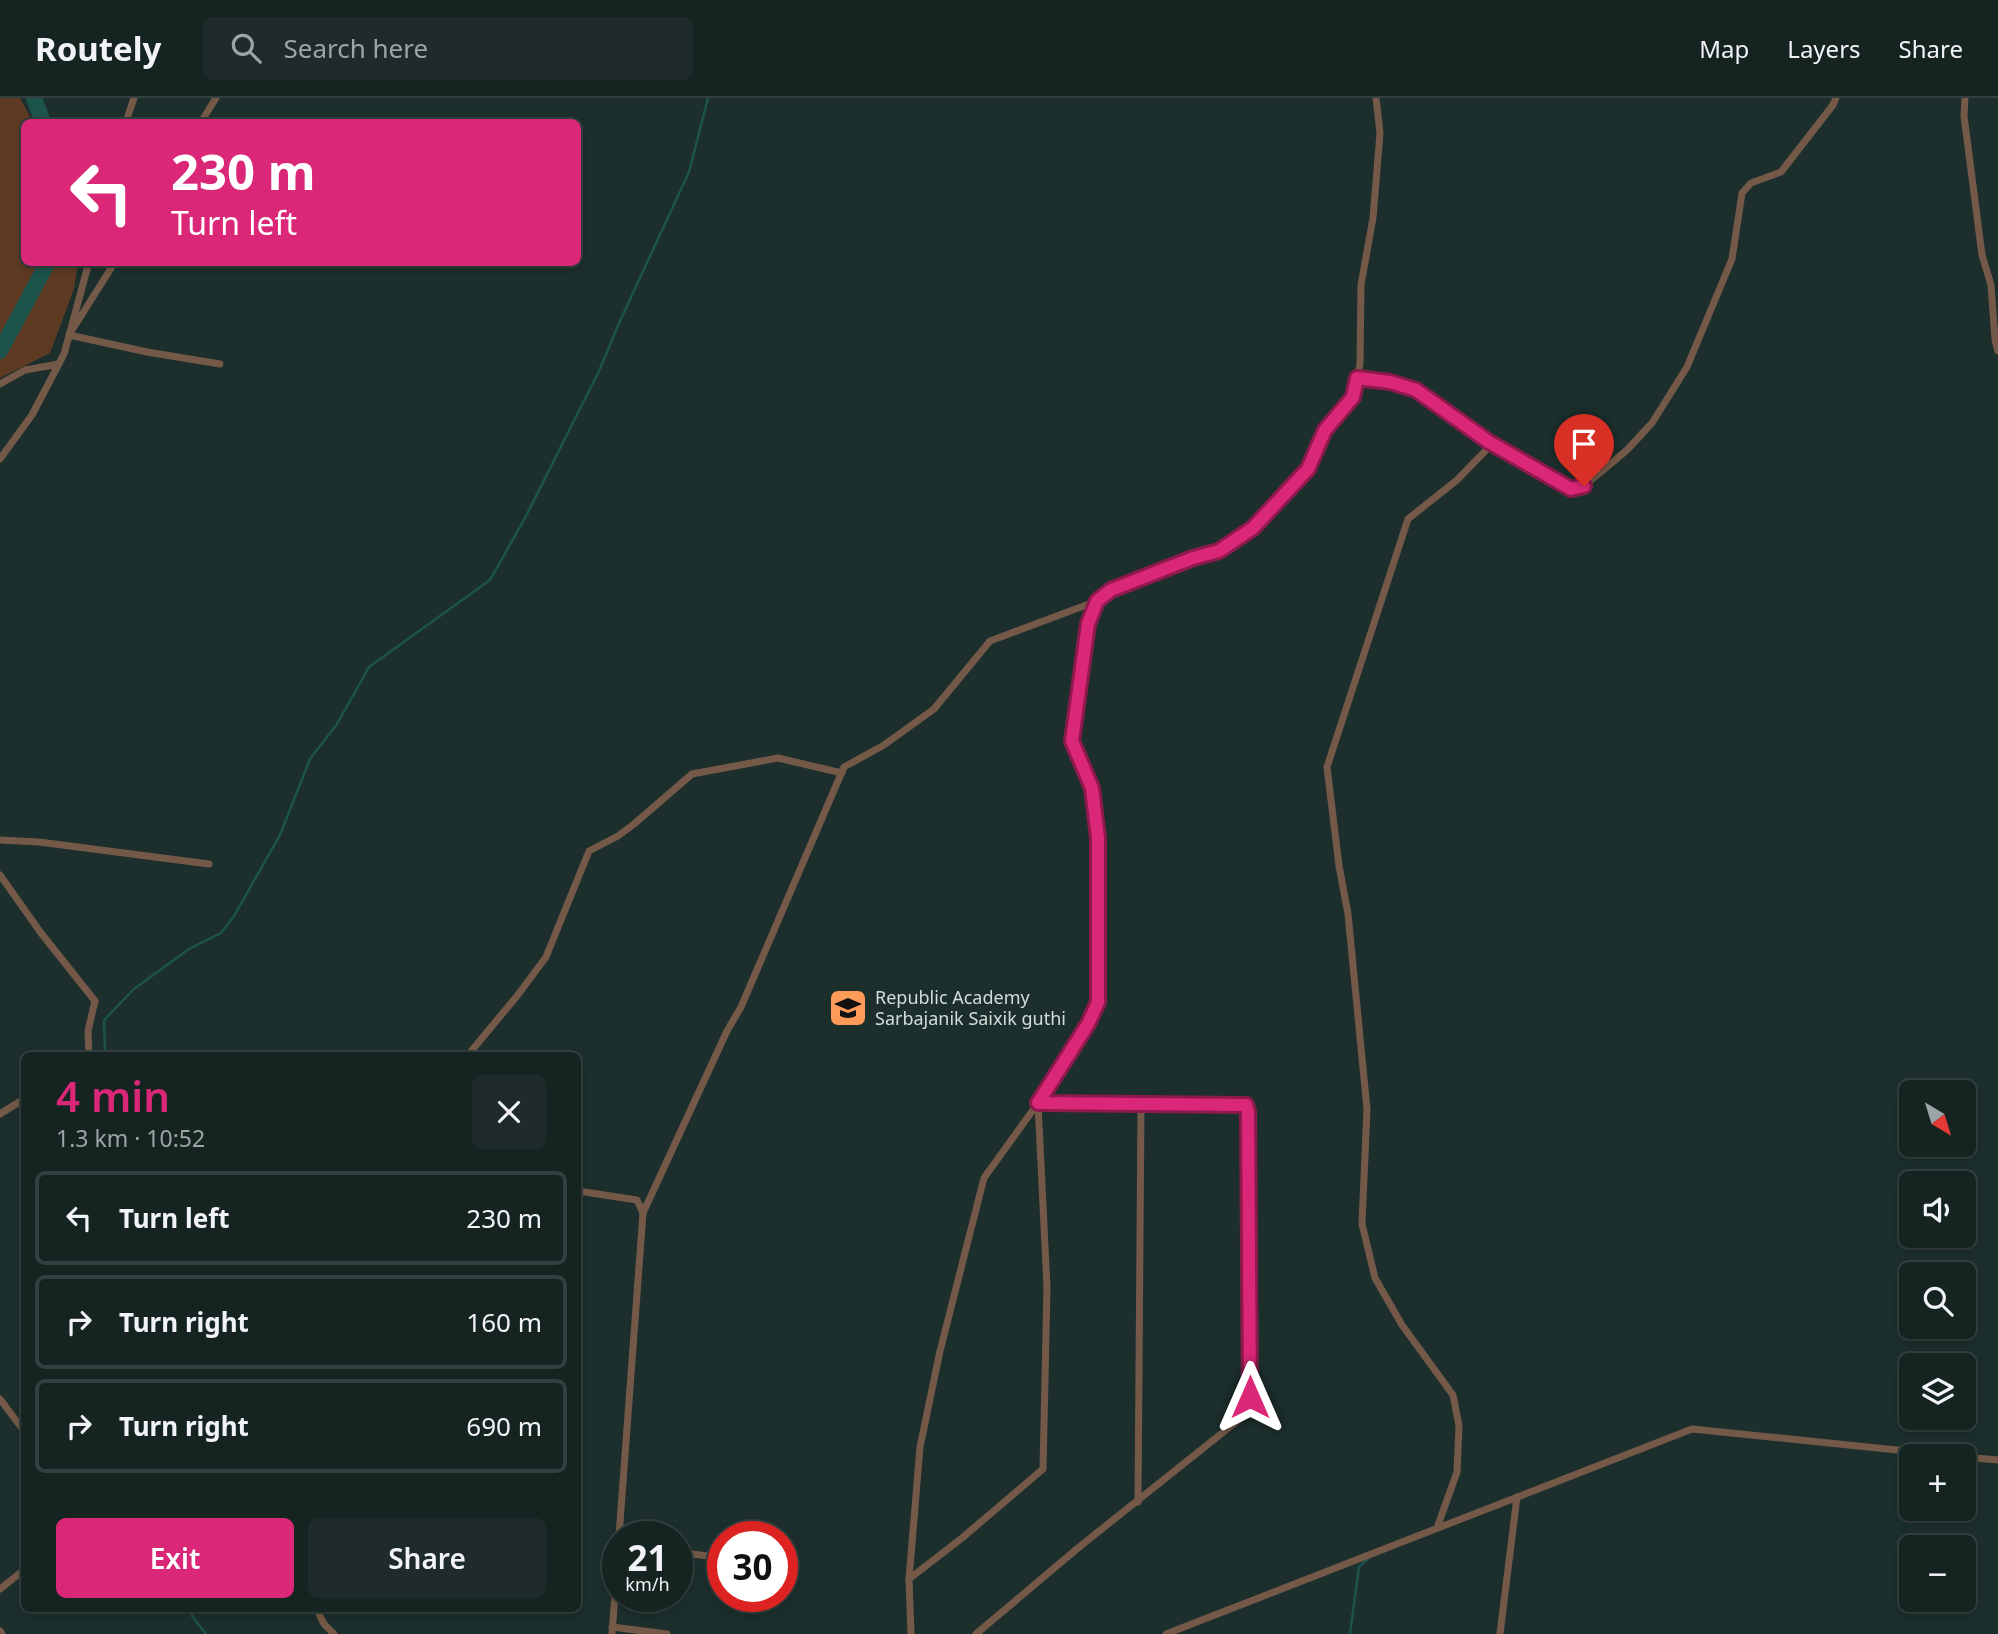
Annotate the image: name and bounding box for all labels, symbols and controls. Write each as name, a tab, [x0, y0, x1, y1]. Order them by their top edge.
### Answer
search box	[203, 17, 693, 80]
text: Routely	[35, 26, 161, 71]
icon: search	[227, 29, 265, 67]
text: Search here	[283, 30, 428, 66]
text: Map	[1699, 32, 1749, 65]
text: Layers	[1787, 32, 1861, 65]
text: Share	[1899, 32, 1963, 65]
text: 230 m	[171, 138, 316, 204]
icon: left	[56, 147, 147, 238]
text: Turn left	[171, 201, 297, 244]
pin	[1554, 414, 1614, 486]
icon: arrive	[1565, 425, 1603, 463]
place label: Republic Academy Sarbajanik Saixik guthi	[875, 985, 1066, 1030]
school or university icon: Republic Academy Sarbajanik Saixik guthi	[827, 987, 869, 1029]
text: 4 min	[56, 1067, 170, 1124]
button: close	[472, 1075, 546, 1149]
north arrow	[1899, 1080, 1976, 1157]
map controls	[1899, 1080, 1976, 1612]
text: 1.3 km · 10:52	[56, 1122, 205, 1154]
button: sound	[1899, 1171, 1976, 1248]
icon: left	[60, 1199, 98, 1237]
text: Turn left	[119, 1200, 230, 1236]
text: 230 m	[466, 1200, 542, 1236]
button: search	[1899, 1262, 1976, 1339]
icon: right	[60, 1303, 98, 1341]
text: Turn right	[119, 1304, 249, 1340]
text: 160 m	[466, 1304, 542, 1340]
button: layers	[1899, 1353, 1976, 1430]
position arrow	[1213, 1360, 1287, 1434]
icon: right	[60, 1407, 98, 1445]
text: Turn right	[119, 1408, 249, 1444]
text: 690 m	[466, 1408, 542, 1444]
button: +	[1899, 1444, 1976, 1521]
button: Exit	[56, 1518, 294, 1598]
button: Share	[308, 1518, 546, 1598]
speed limit sign: 30	[707, 1521, 798, 1612]
text: 21	[627, 1534, 668, 1581]
button: −	[1899, 1535, 1976, 1612]
text: km/h	[625, 1572, 670, 1596]

